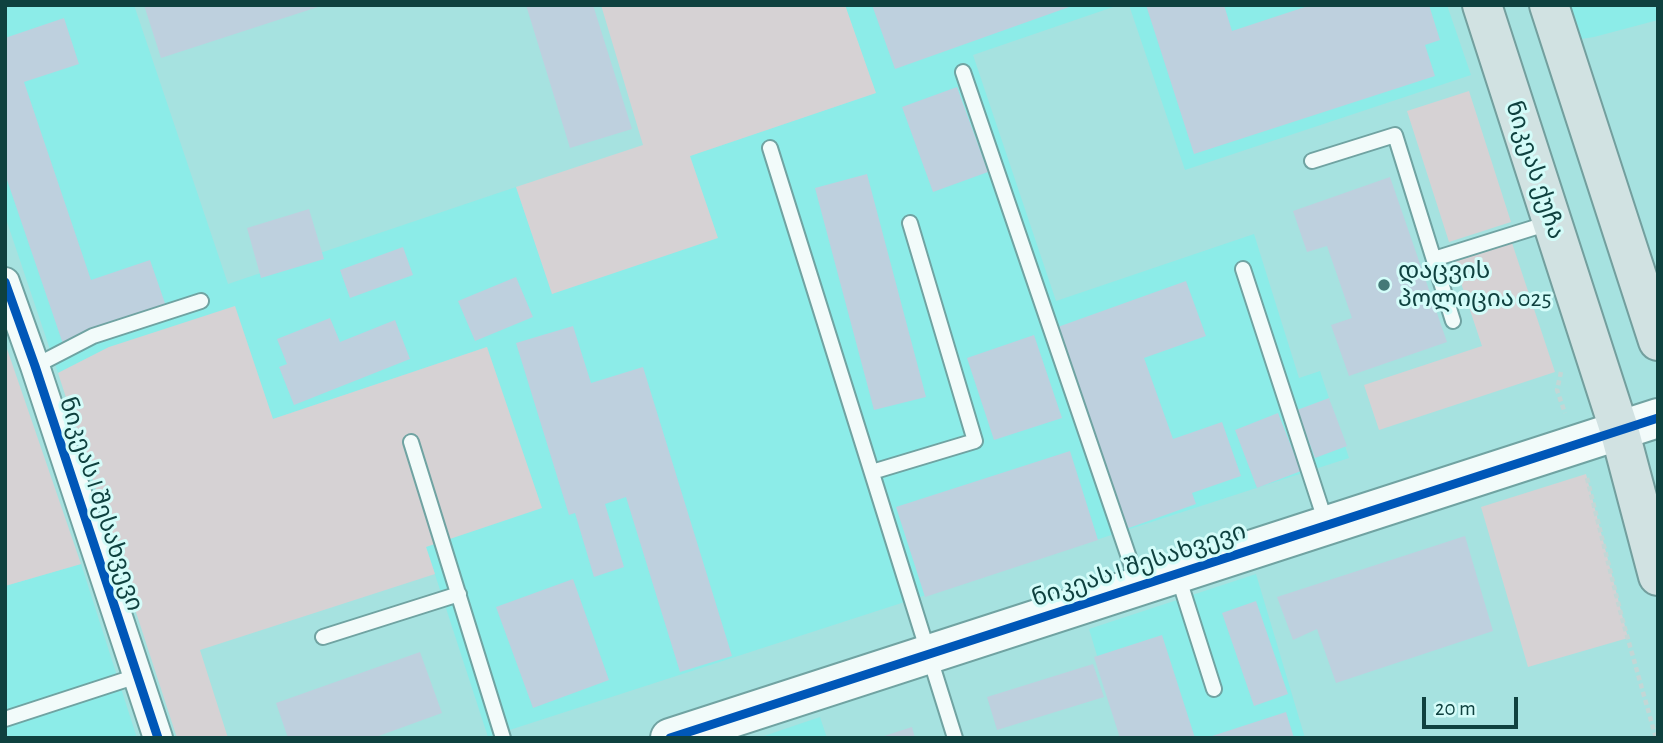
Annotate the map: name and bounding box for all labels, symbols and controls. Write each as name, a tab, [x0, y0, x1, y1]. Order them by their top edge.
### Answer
street label: ნიკეას ქუჩა	[1499, 97, 1571, 243]
place label: დაცვის პოლიცია 025	[1398, 257, 1551, 313]
marker: დაცვის პოლიცია 025	[1376, 277, 1392, 293]
street label: ნიკეას I შესახვევი	[53, 393, 149, 615]
street label: ნიკეას I შესახვევი	[1028, 517, 1250, 613]
scale bar	[1425, 684, 1521, 728]
text: 20 m	[1435, 698, 1476, 719]

